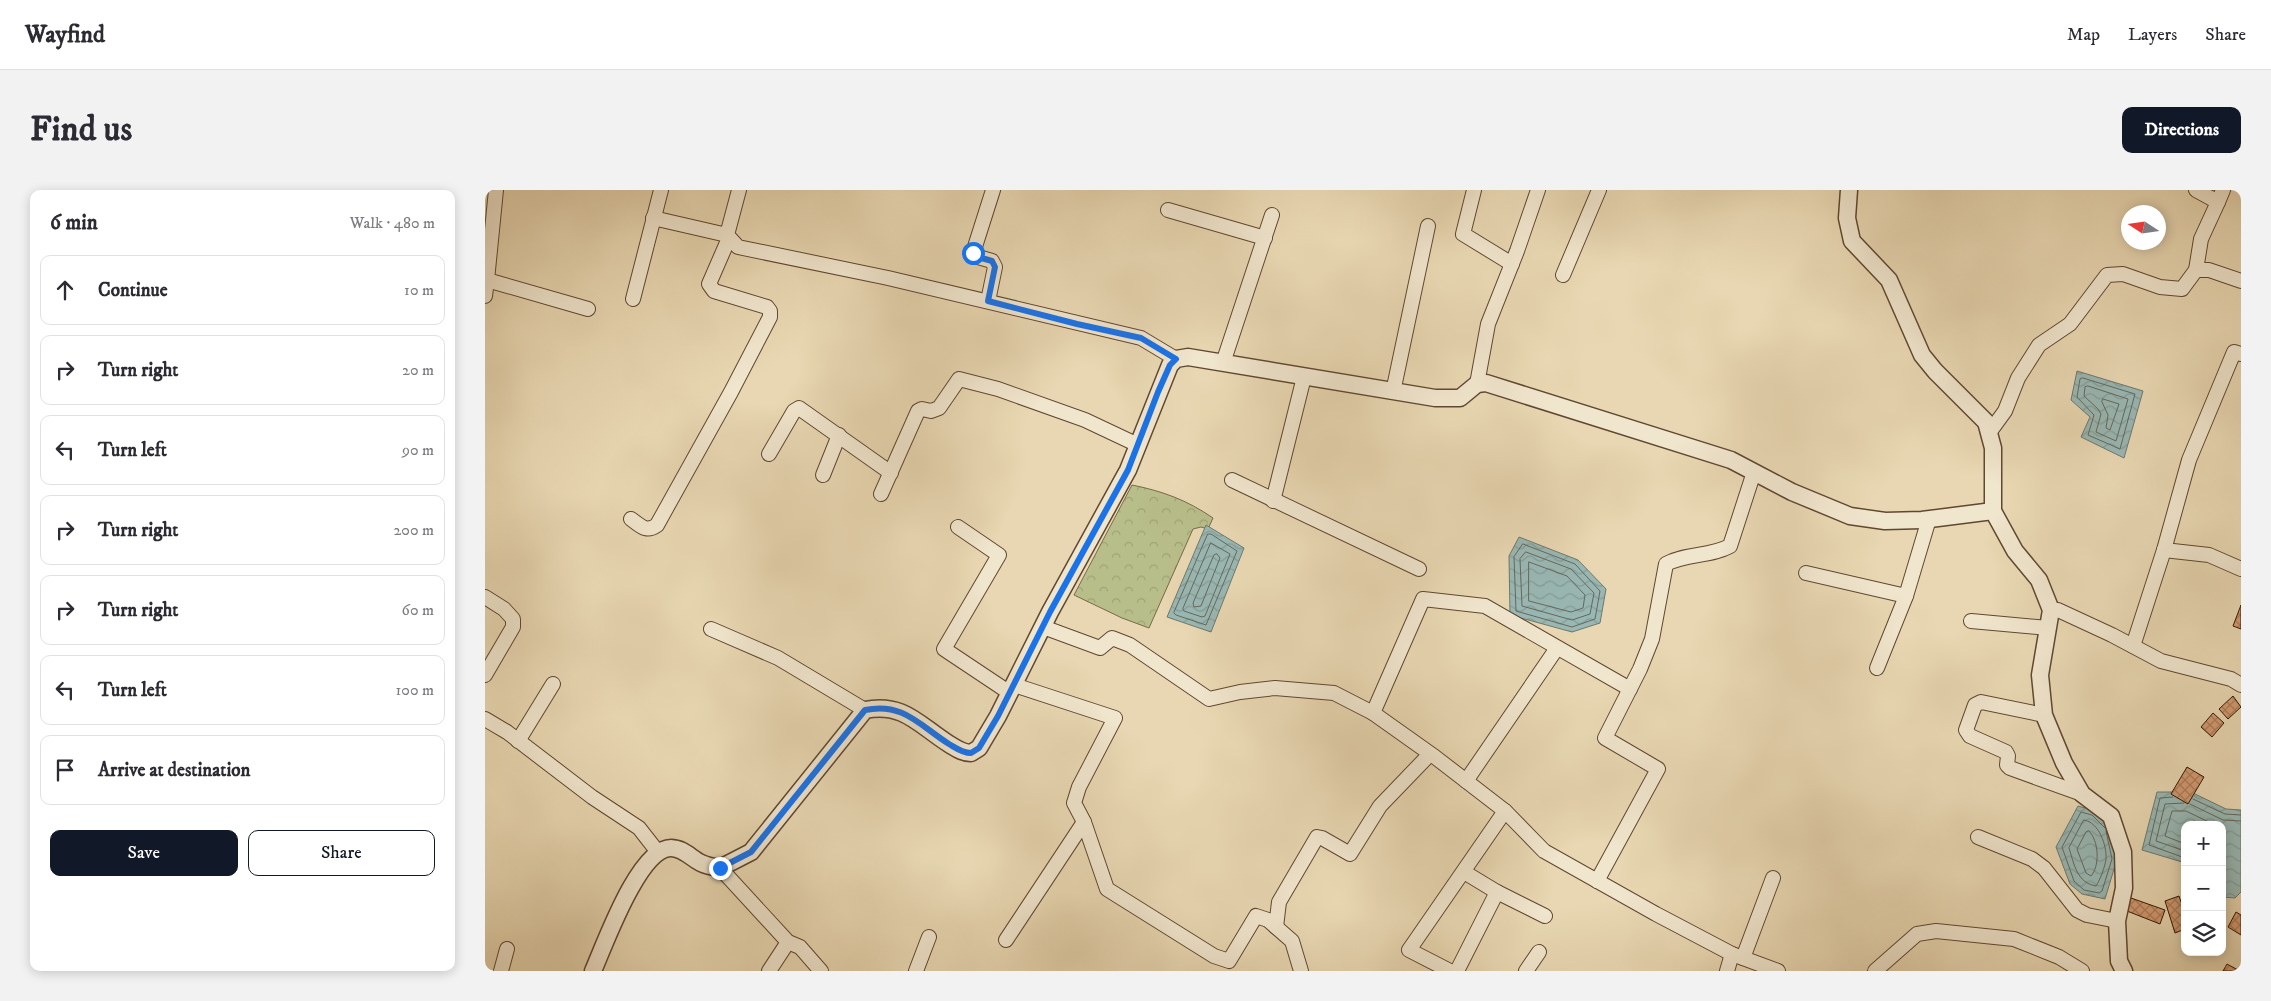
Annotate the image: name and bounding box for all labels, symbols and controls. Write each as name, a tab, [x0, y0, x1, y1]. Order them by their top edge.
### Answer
text: Wayfind	[25, 20, 105, 50]
text: Map	[2067, 24, 2100, 46]
text: Layers	[2128, 24, 2177, 46]
text: Share	[2205, 24, 2246, 46]
button: Directions	[2122, 107, 2241, 153]
text: Find us	[30, 108, 132, 152]
north arrow	[2121, 205, 2166, 250]
text: 6 min	[50, 210, 98, 236]
text: Walk · 480 m	[350, 213, 435, 233]
route start	[962, 242, 985, 265]
icon: ahead	[51, 276, 79, 304]
text: Continue	[98, 279, 168, 302]
text: 10 m	[404, 280, 434, 300]
icon: right	[51, 356, 79, 384]
text: Turn right	[98, 359, 178, 382]
text: 20 m	[402, 360, 434, 380]
icon: left	[51, 436, 79, 464]
text: Turn left	[98, 439, 167, 462]
text: 90 m	[402, 440, 434, 460]
icon: right	[51, 516, 79, 544]
text: Turn right	[98, 519, 178, 542]
text: 200 m	[393, 520, 434, 540]
icon: right	[51, 596, 79, 624]
text: Turn right	[98, 599, 178, 622]
text: 60 m	[402, 600, 434, 620]
icon: left	[51, 676, 79, 704]
text: Turn left	[98, 679, 167, 702]
text: 100 m	[396, 680, 434, 700]
icon: arrive	[51, 756, 79, 784]
text: Arrive at destination	[98, 759, 250, 782]
map controls	[2181, 821, 2226, 956]
button: +	[2181, 821, 2226, 866]
button: Save	[50, 830, 238, 876]
button: Share	[248, 830, 435, 876]
route end	[709, 857, 732, 880]
button: −	[2181, 866, 2226, 911]
button: layers	[2181, 911, 2226, 956]

